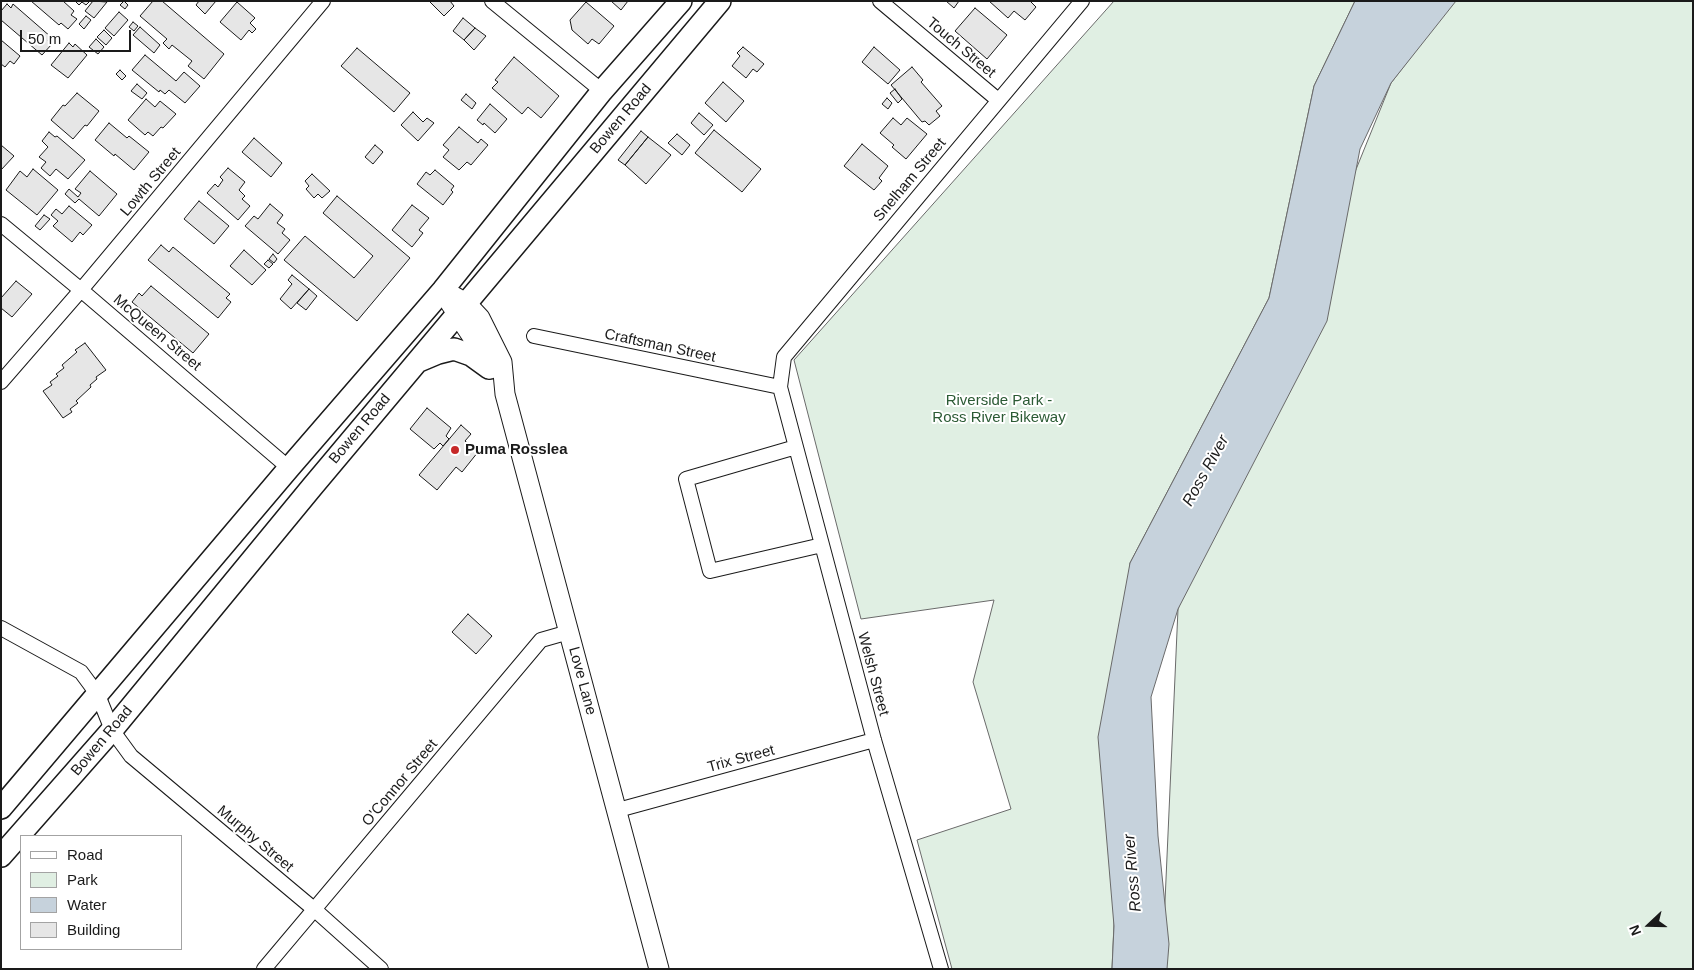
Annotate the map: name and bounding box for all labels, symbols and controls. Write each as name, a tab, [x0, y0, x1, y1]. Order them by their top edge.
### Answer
street label: Touch Street	[923, 14, 999, 82]
scale bar	[22, 20, 134, 52]
text: 50 m	[28, 30, 61, 47]
street label: Bowen Road	[587, 80, 655, 158]
street label: Snelham Street	[870, 135, 950, 225]
street label: Lowth Street	[117, 144, 185, 220]
street label: McQueen Street	[109, 291, 205, 375]
street label: Craftsman Street	[603, 325, 717, 367]
street label: Bowen Road	[326, 390, 394, 468]
park label: Riverside Park - Ross River Bikeway	[932, 392, 1066, 427]
water label: Ross River	[1179, 432, 1233, 510]
place label: Puma Rosslea	[465, 441, 568, 459]
marker: Puma Rosslea	[449, 444, 461, 456]
street label: Welsh Street	[853, 630, 893, 718]
street label: Love Lane	[564, 645, 600, 717]
street label: Bowen Road	[68, 702, 136, 780]
street label: O'Connor Street	[358, 736, 442, 830]
street label: Trix Street	[706, 741, 776, 777]
street label: Murphy Street	[213, 802, 297, 876]
water label: Ross River	[1120, 833, 1146, 913]
legend	[20, 835, 182, 950]
text: Road	[67, 846, 103, 863]
text: Park	[67, 871, 98, 888]
text: Water	[67, 896, 106, 913]
north arrow	[1624, 900, 1674, 950]
text: Building	[67, 921, 120, 938]
text: N	[1626, 923, 1644, 938]

